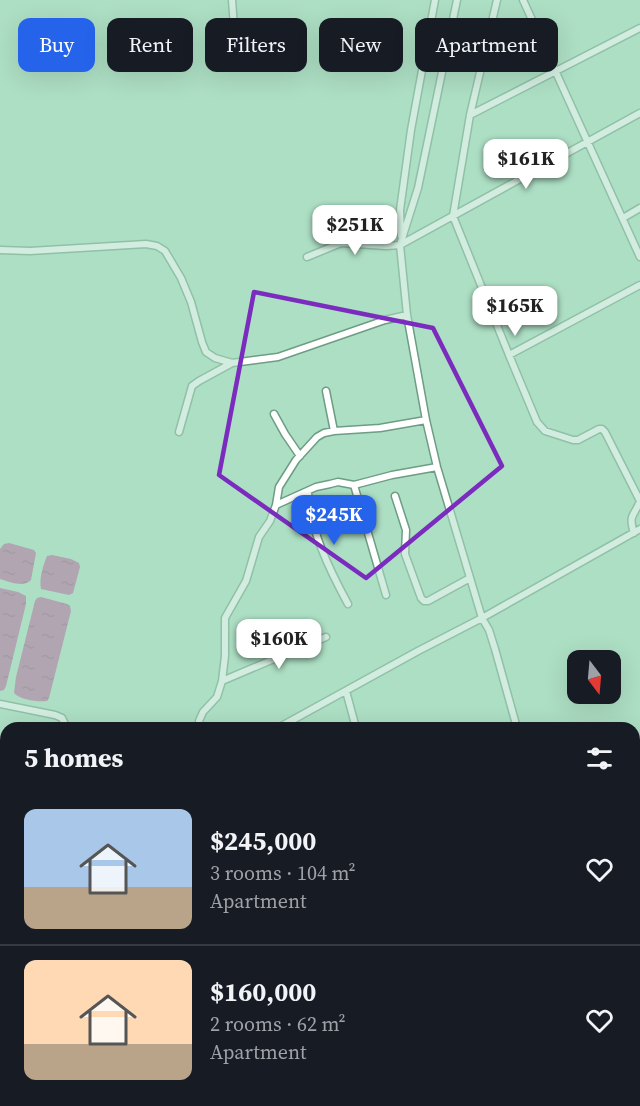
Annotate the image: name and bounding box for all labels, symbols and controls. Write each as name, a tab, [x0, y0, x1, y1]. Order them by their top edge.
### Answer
chip: Buy	[18, 18, 95, 72]
chip: Rent	[107, 18, 193, 72]
chip: Filters	[205, 18, 307, 72]
chip: New	[319, 18, 403, 72]
chip: Apartment	[415, 18, 558, 72]
pin: $161K	[484, 139, 568, 190]
text: $161K	[497, 144, 555, 172]
pin: $251K	[313, 205, 397, 256]
text: $251K	[326, 210, 384, 238]
pin: $165K	[473, 286, 557, 337]
text: $165K	[486, 291, 544, 319]
pin: $245K	[292, 495, 376, 546]
text: $245K	[305, 500, 363, 528]
pin: $160K	[237, 619, 321, 670]
text: $160K	[250, 624, 308, 652]
north arrow	[567, 650, 621, 704]
map controls	[567, 650, 621, 704]
text: 5 homes	[24, 740, 123, 776]
icon: filters	[583, 742, 616, 775]
text: $245,000	[210, 823, 316, 859]
icon: home	[72, 833, 144, 905]
icon: heart	[583, 853, 616, 886]
text: 3 rooms · 104 m²	[210, 859, 356, 887]
text: Apartment	[210, 887, 307, 915]
text: $160,000	[210, 974, 316, 1010]
icon: home	[72, 984, 144, 1056]
icon: heart	[583, 1004, 616, 1037]
text: 2 rooms · 62 m²	[210, 1010, 346, 1038]
text: Apartment	[210, 1038, 307, 1066]

